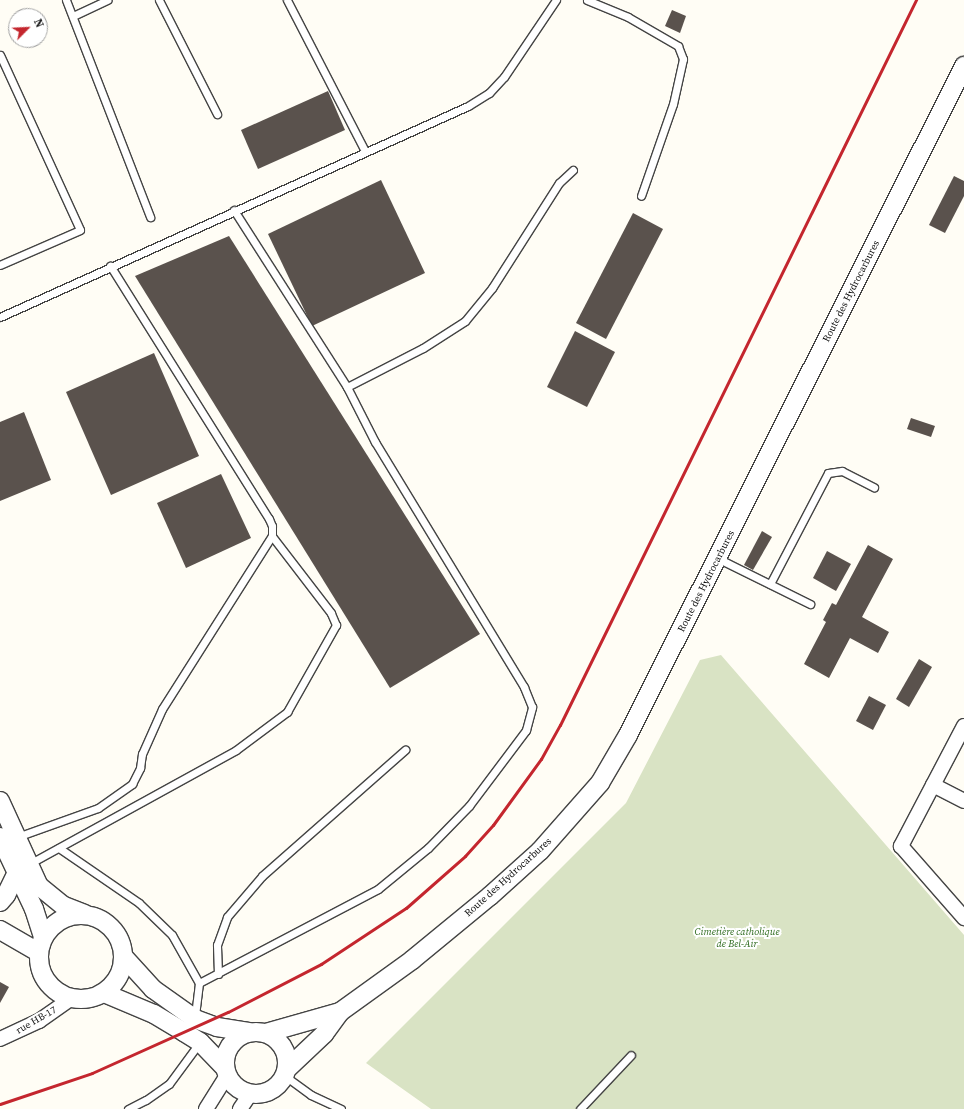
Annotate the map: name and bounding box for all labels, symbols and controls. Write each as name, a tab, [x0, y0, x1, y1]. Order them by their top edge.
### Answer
north arrow	[8, 8, 48, 48]
text: N	[30, 17, 47, 30]
street label: Route des Hydrocarbures	[820, 238, 882, 344]
street label: Route des Hydrocarbures	[675, 528, 737, 634]
street label: Route des Hydrocarbures	[462, 835, 554, 919]
park label: Cimetière catholique de Bel-Air	[694, 925, 780, 948]
street label: rue HB-17	[14, 1004, 58, 1036]

